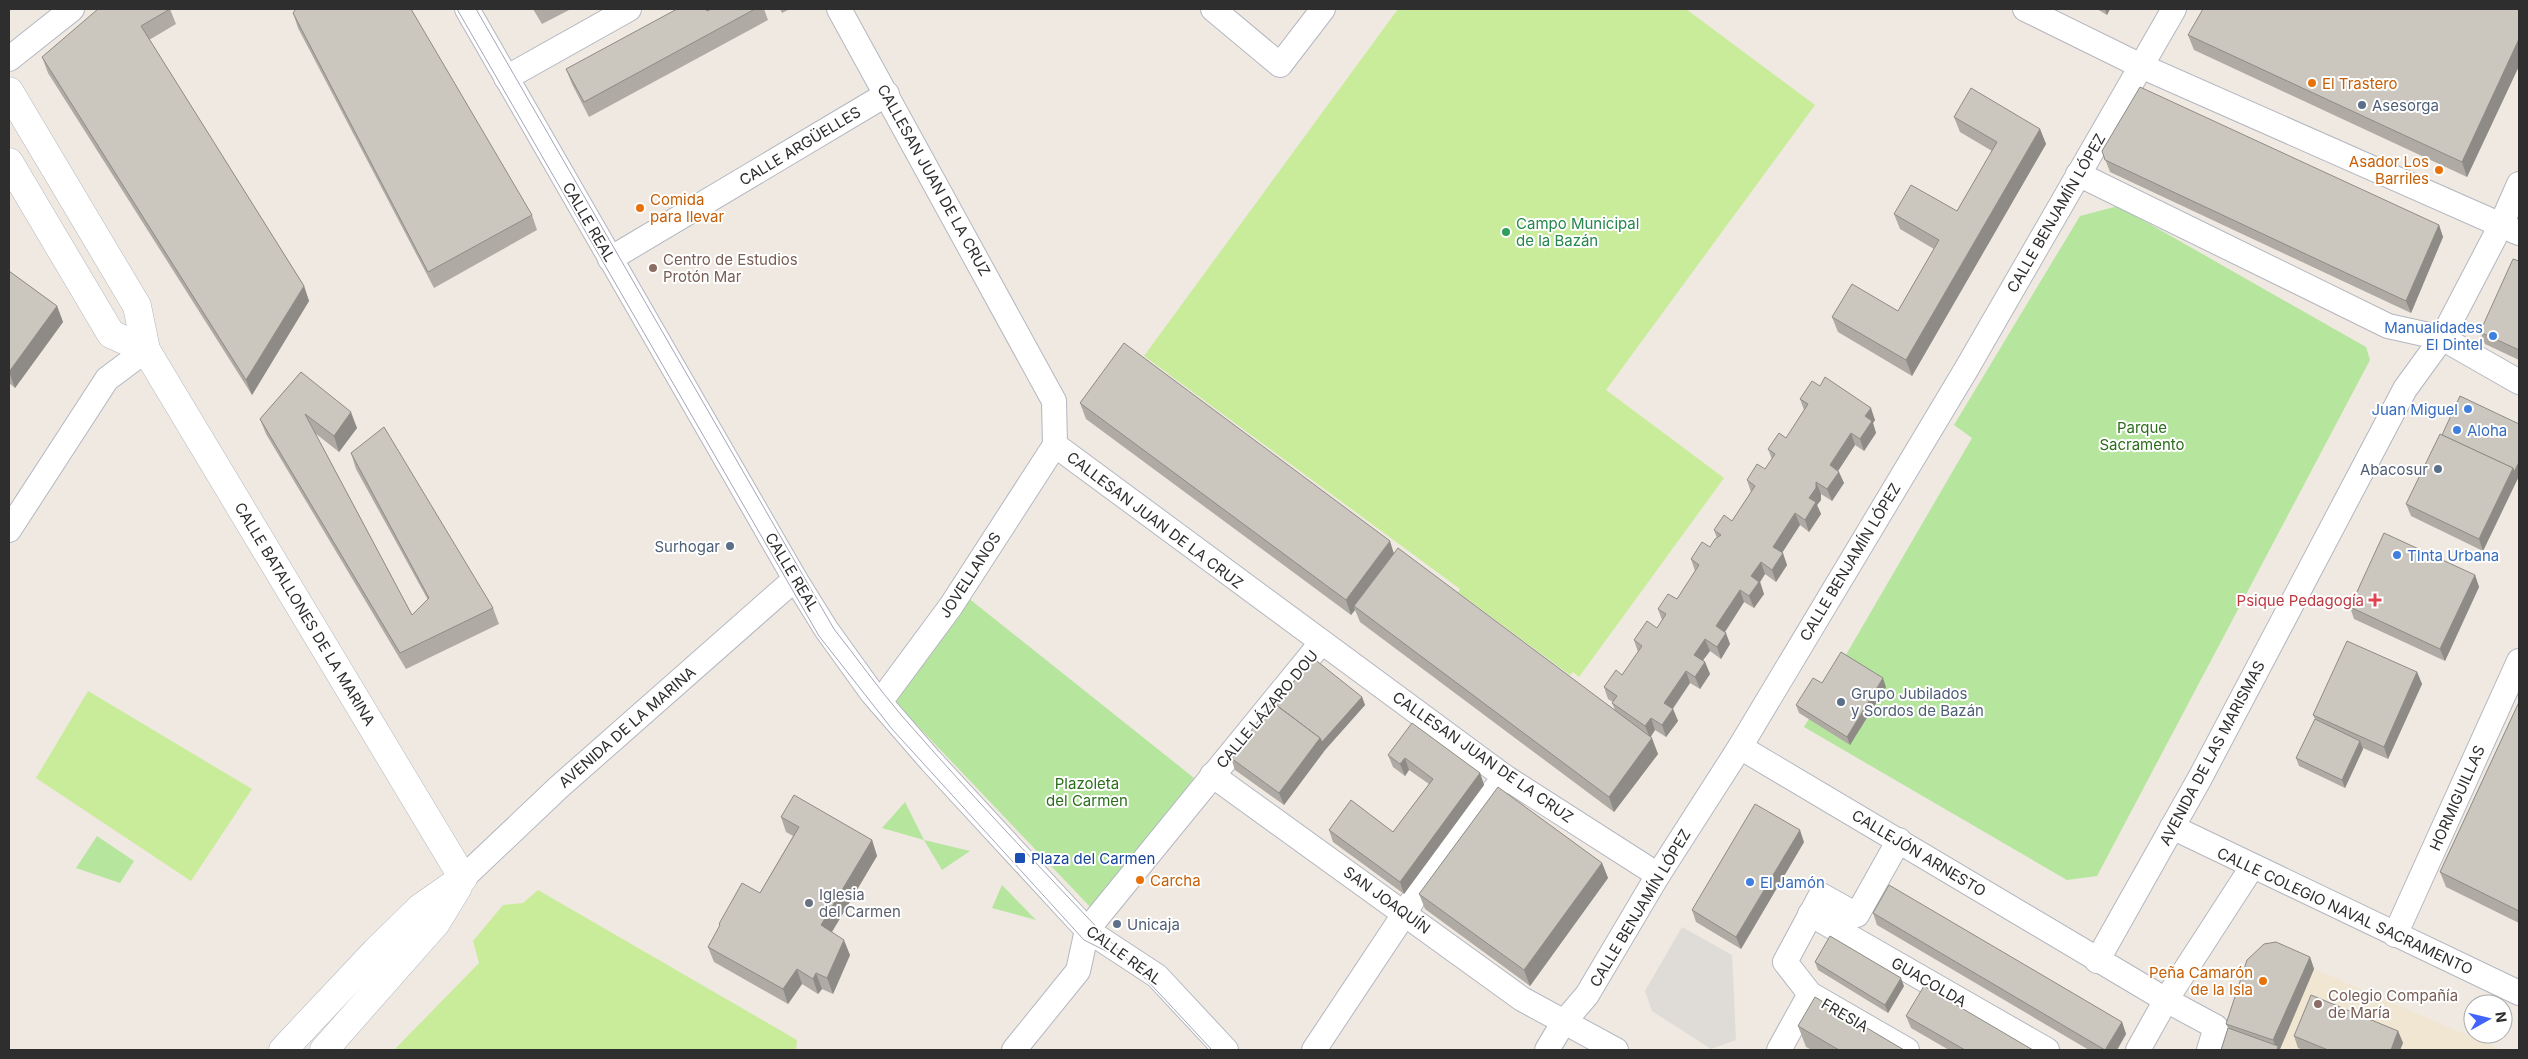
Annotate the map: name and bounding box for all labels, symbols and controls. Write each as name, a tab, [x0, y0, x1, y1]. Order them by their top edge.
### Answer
place label: El Trastero	[2322, 74, 2398, 93]
marker: El Trastero	[2306, 77, 2318, 89]
street label: CALLESAN JUAN DE LA CRUZ	[873, 81, 995, 279]
place label: Asesorga	[2372, 96, 2439, 115]
marker: Asesorga	[2356, 99, 2368, 111]
street label: CALLE ARGÜELLES	[736, 102, 864, 190]
street label: CALLE BENJAMÍN LÓPEZ	[2003, 130, 2109, 296]
place label: Asador Los Barriles	[2349, 152, 2429, 188]
marker: Asador Los Barriles	[2433, 164, 2445, 176]
street label: CALLE REAL	[559, 179, 619, 265]
place label: Comida para llevar	[650, 190, 725, 226]
marker: Comida para llevar	[634, 202, 646, 214]
place label: Campo Municipal de la Bazán	[1516, 214, 1639, 250]
marker: Campo Municipal de la Bazán	[1500, 226, 1512, 238]
place label: Centro de Estudios Protón Mar	[663, 250, 798, 286]
marker: Centro de Estudios Protón Mar	[647, 262, 659, 274]
place label: Manualidades El Dintel	[2384, 318, 2483, 354]
marker: Manualidades El Dintel	[2487, 330, 2499, 342]
place label: Juan Miguel	[2371, 400, 2458, 419]
marker: Juan Miguel	[2462, 403, 2474, 415]
park label: Parque Sacramento	[2099, 418, 2185, 454]
place label: Aloha	[2467, 421, 2507, 440]
marker: Aloha	[2451, 424, 2463, 436]
street label: CALLESAN JUAN DE LA CRUZ	[1063, 447, 1247, 593]
place label: Abacosur	[2360, 460, 2428, 479]
marker: Abacosur	[2432, 463, 2444, 475]
street label: CALLE BENJAMÍN LÓPEZ	[1795, 480, 1905, 644]
street label: CALLE BATALLONES DE LA MARINA	[231, 499, 379, 729]
street label: JOVELLANOS	[935, 528, 1005, 622]
street label: CALLE REAL	[761, 529, 823, 615]
place label: Surhogar	[654, 537, 720, 556]
marker: Surhogar	[724, 540, 736, 552]
place label: TInta Urbana	[2407, 546, 2499, 565]
marker: TInta Urbana	[2391, 549, 2403, 561]
place label: Psique Pedagogía	[2237, 591, 2364, 610]
marker: Psique Pedagogía	[2368, 593, 2382, 607]
street label: CALLE LÁZARO DOU	[1212, 646, 1322, 772]
street label: AVENIDA DE LAS MARISMAS	[2155, 657, 2269, 849]
street label: AVENIDA DE LA MARINA	[555, 662, 699, 792]
place label: Grupo Jubilados y Sordos de Bazán	[1851, 684, 1984, 720]
street label: CALLESAN JUAN DE LA CRUZ	[1389, 687, 1577, 827]
marker: Grupo Jubilados y Sordos de Bazán	[1835, 696, 1847, 708]
street label: HORMIGUILLAS	[2425, 742, 2489, 854]
park label: Plazoleta del Carmen	[1046, 774, 1128, 810]
street label: CALLEJÓN ARNESTO	[1848, 805, 1990, 901]
street label: CALLE BENJAMÍN LÓPEZ	[1585, 826, 1695, 990]
street label: CALLE COLEGIO NAVAL SACRAMENTO	[2214, 843, 2476, 979]
place label: Plaza del Carmen	[1031, 849, 1155, 868]
marker: Plaza del Carmen	[1013, 851, 1027, 865]
street label: SAN JOAQUÍN	[1340, 862, 1434, 938]
place label: Carcha	[1150, 871, 1201, 890]
place label: El Jamón	[1760, 873, 1825, 892]
marker: Carcha	[1134, 874, 1146, 886]
marker: El Jamón	[1744, 876, 1756, 888]
place label: Iglesia del Carmen	[819, 885, 901, 921]
marker: Iglesia del Carmen	[803, 897, 815, 909]
place label: Unicaja	[1127, 915, 1180, 934]
marker: Unicaja	[1111, 918, 1123, 930]
street label: CALLE REAL	[1083, 921, 1165, 989]
street label: GUACOLDA	[1888, 953, 1970, 1011]
place label: Peña Camarón de la Isla	[2149, 963, 2253, 999]
marker: Peña Camarón de la Isla	[2257, 975, 2269, 987]
place label: Colegio Compañía de María	[2328, 986, 2458, 1022]
street label: FRESIA	[1818, 994, 1872, 1036]
north arrow	[2463, 994, 2513, 1044]
marker: Colegio Compañía de María	[2312, 998, 2324, 1010]
text: N	[2492, 1011, 2511, 1024]

